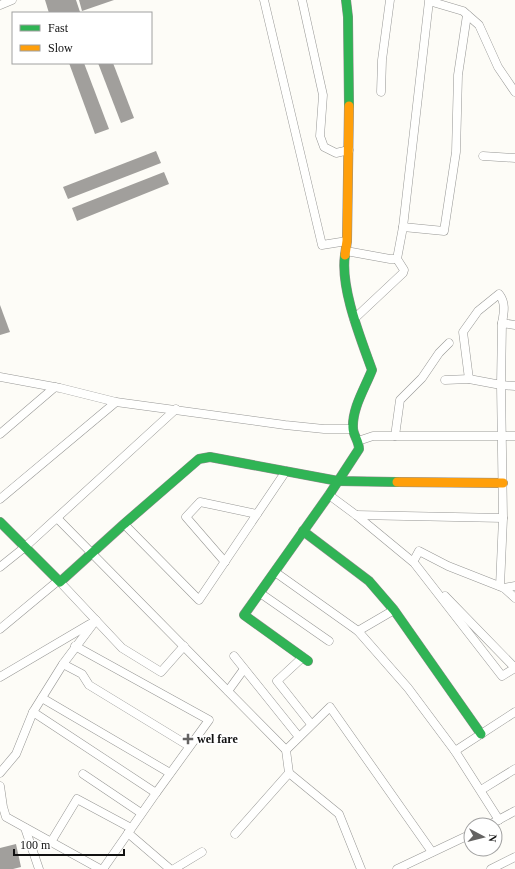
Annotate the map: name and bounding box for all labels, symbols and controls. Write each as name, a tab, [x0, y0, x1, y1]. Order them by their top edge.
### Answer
legend	[12, 12, 152, 64]
text: Fast	[48, 21, 69, 35]
text: Slow	[48, 41, 73, 55]
place label: wel fare	[197, 732, 238, 746]
marker: wel fare	[182, 733, 194, 745]
north arrow	[463, 817, 503, 857]
scale bar	[14, 831, 124, 857]
text: N	[486, 834, 499, 843]
text: 100 m	[20, 838, 51, 852]

